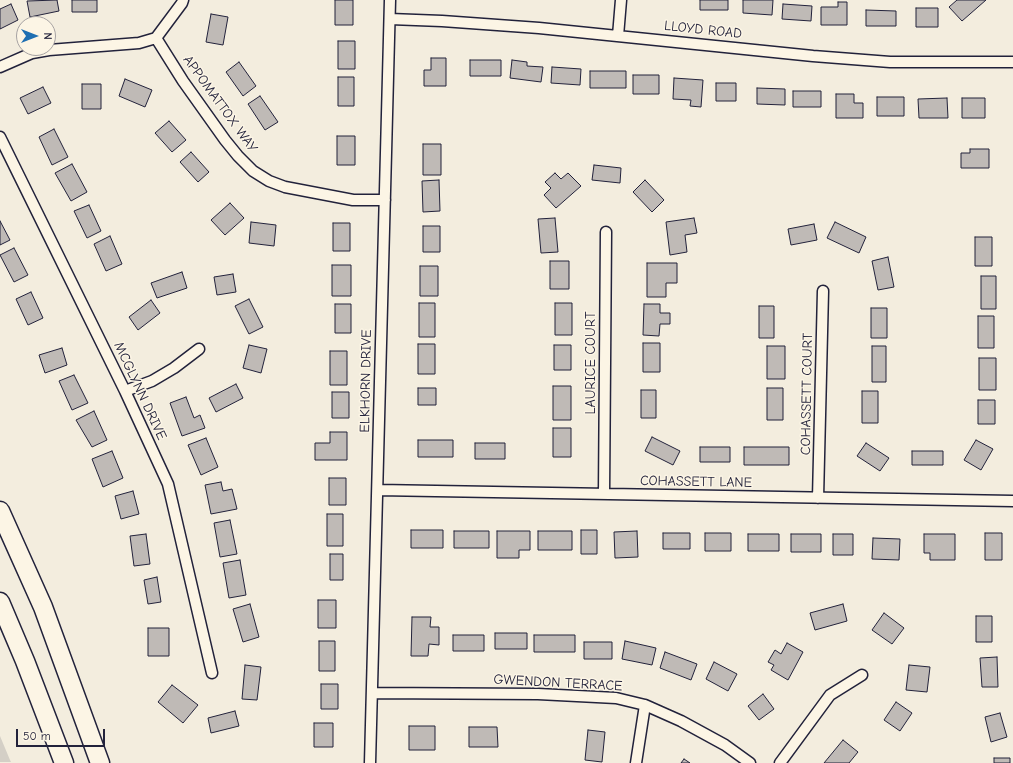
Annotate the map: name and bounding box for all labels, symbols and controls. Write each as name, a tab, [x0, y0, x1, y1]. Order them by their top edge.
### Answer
north arrow	[16, 16, 56, 56]
street label: LLOYD ROAD	[663, 18, 743, 42]
text: N	[41, 32, 54, 40]
street label: APPOMATTOX WAY	[179, 52, 261, 156]
street label: LAURICE COURT	[583, 312, 599, 414]
street label: ELKHORN DRIVE	[357, 329, 375, 433]
street label: COHASSETT COURT	[798, 333, 816, 455]
street label: MCGLYNN DRIVE	[110, 339, 170, 443]
street label: COHASSETT LANE	[640, 473, 752, 491]
street label: GWENDON TERRACE	[493, 671, 623, 695]
scale bar	[18, 721, 107, 747]
text: 50 m	[23, 729, 51, 743]

